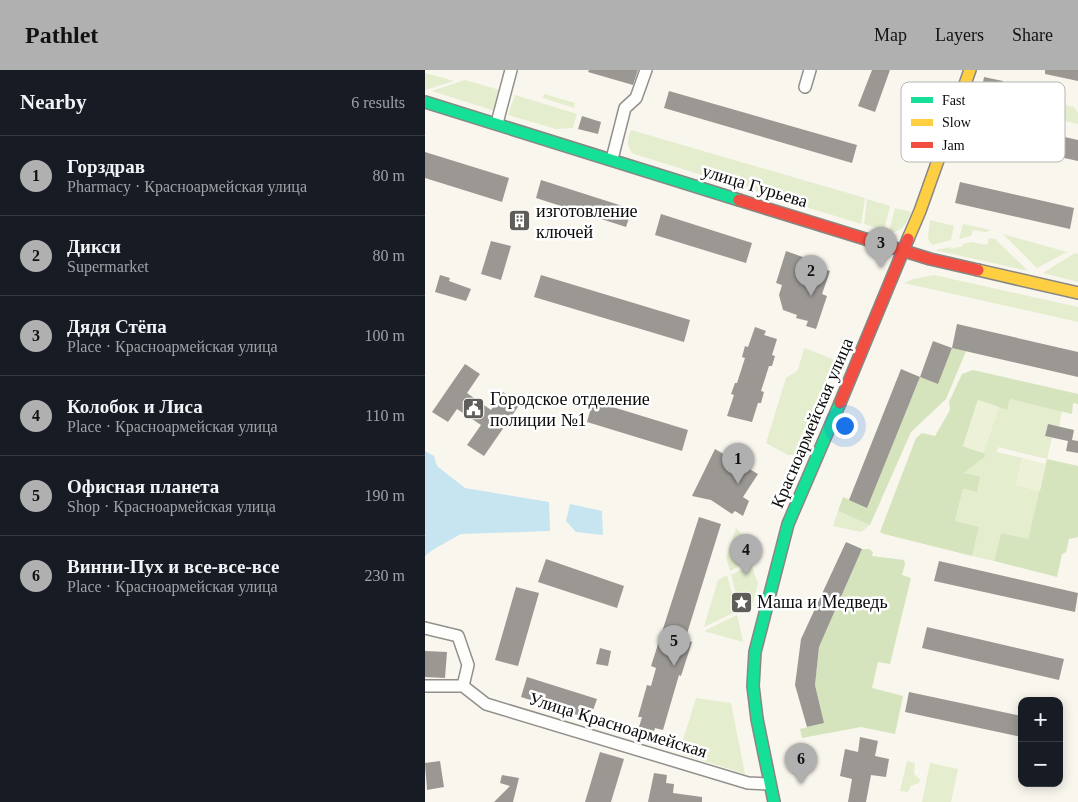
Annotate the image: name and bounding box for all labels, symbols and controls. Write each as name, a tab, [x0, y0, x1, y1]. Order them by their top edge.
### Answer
text: Pathlet	[25, 22, 98, 48]
text: Map	[874, 25, 907, 45]
text: Layers	[935, 25, 984, 45]
text: Share	[1012, 25, 1053, 45]
legend	[901, 82, 1065, 162]
text: Nearby	[20, 90, 87, 114]
text: Fast	[942, 93, 965, 108]
text: 6 results	[351, 94, 405, 111]
text: Slow	[942, 115, 972, 130]
text: Jam	[942, 138, 965, 153]
text: Горздрав	[67, 156, 145, 177]
street label: улица Гурьева	[700, 160, 810, 212]
text: 1	[32, 167, 40, 184]
text: 80 m	[373, 167, 405, 184]
text: Pharmacy · Красноармейская улица	[67, 178, 307, 195]
place label: изготовление ключей	[536, 201, 638, 242]
building icon: изготовление ключей	[508, 209, 532, 233]
pin: 3	[865, 227, 897, 268]
text: Дикси	[67, 236, 121, 257]
text: 2	[32, 247, 40, 264]
text: 80 m	[373, 247, 405, 264]
pin: 2	[795, 255, 827, 296]
text: Supermarket	[67, 258, 149, 275]
text: Дядя Стёпа	[67, 316, 167, 337]
text: 3	[32, 327, 40, 344]
text: 100 m	[365, 327, 405, 344]
street label: Красноармейская улица	[767, 335, 857, 511]
text: Place · Красноармейская улица	[67, 338, 278, 355]
place label: Городское отделение полиции №1	[490, 389, 650, 430]
text: Колобок и Лиса	[67, 396, 203, 417]
public building icon: Городское отделение полиции №1	[462, 397, 486, 421]
text: 4	[32, 407, 40, 424]
text: 110 m	[365, 407, 405, 424]
your location	[832, 413, 858, 439]
text: Place · Красноармейская улица	[67, 418, 278, 435]
pin: 1	[722, 443, 754, 484]
text: Офисная планета	[67, 476, 219, 497]
text: 5	[32, 487, 40, 504]
text: 190 m	[365, 487, 405, 504]
text: Shop · Красноармейская улица	[67, 498, 276, 515]
pin: 4	[730, 534, 762, 575]
text: Винни-Пух и все-все-все	[67, 556, 279, 577]
text: 6	[32, 567, 40, 584]
text: 230 m	[365, 567, 405, 584]
text: Place · Красноармейская улица	[67, 578, 278, 595]
place icon: Маша и Медведь	[729, 590, 753, 614]
place label: Маша и Медведь	[757, 592, 888, 612]
pin: 5	[658, 625, 690, 666]
street label: Улица Красноармейская	[526, 688, 710, 762]
map controls	[1018, 697, 1063, 787]
button: +	[1018, 697, 1063, 742]
button: −	[1018, 742, 1063, 787]
pin: 6	[785, 743, 817, 784]

